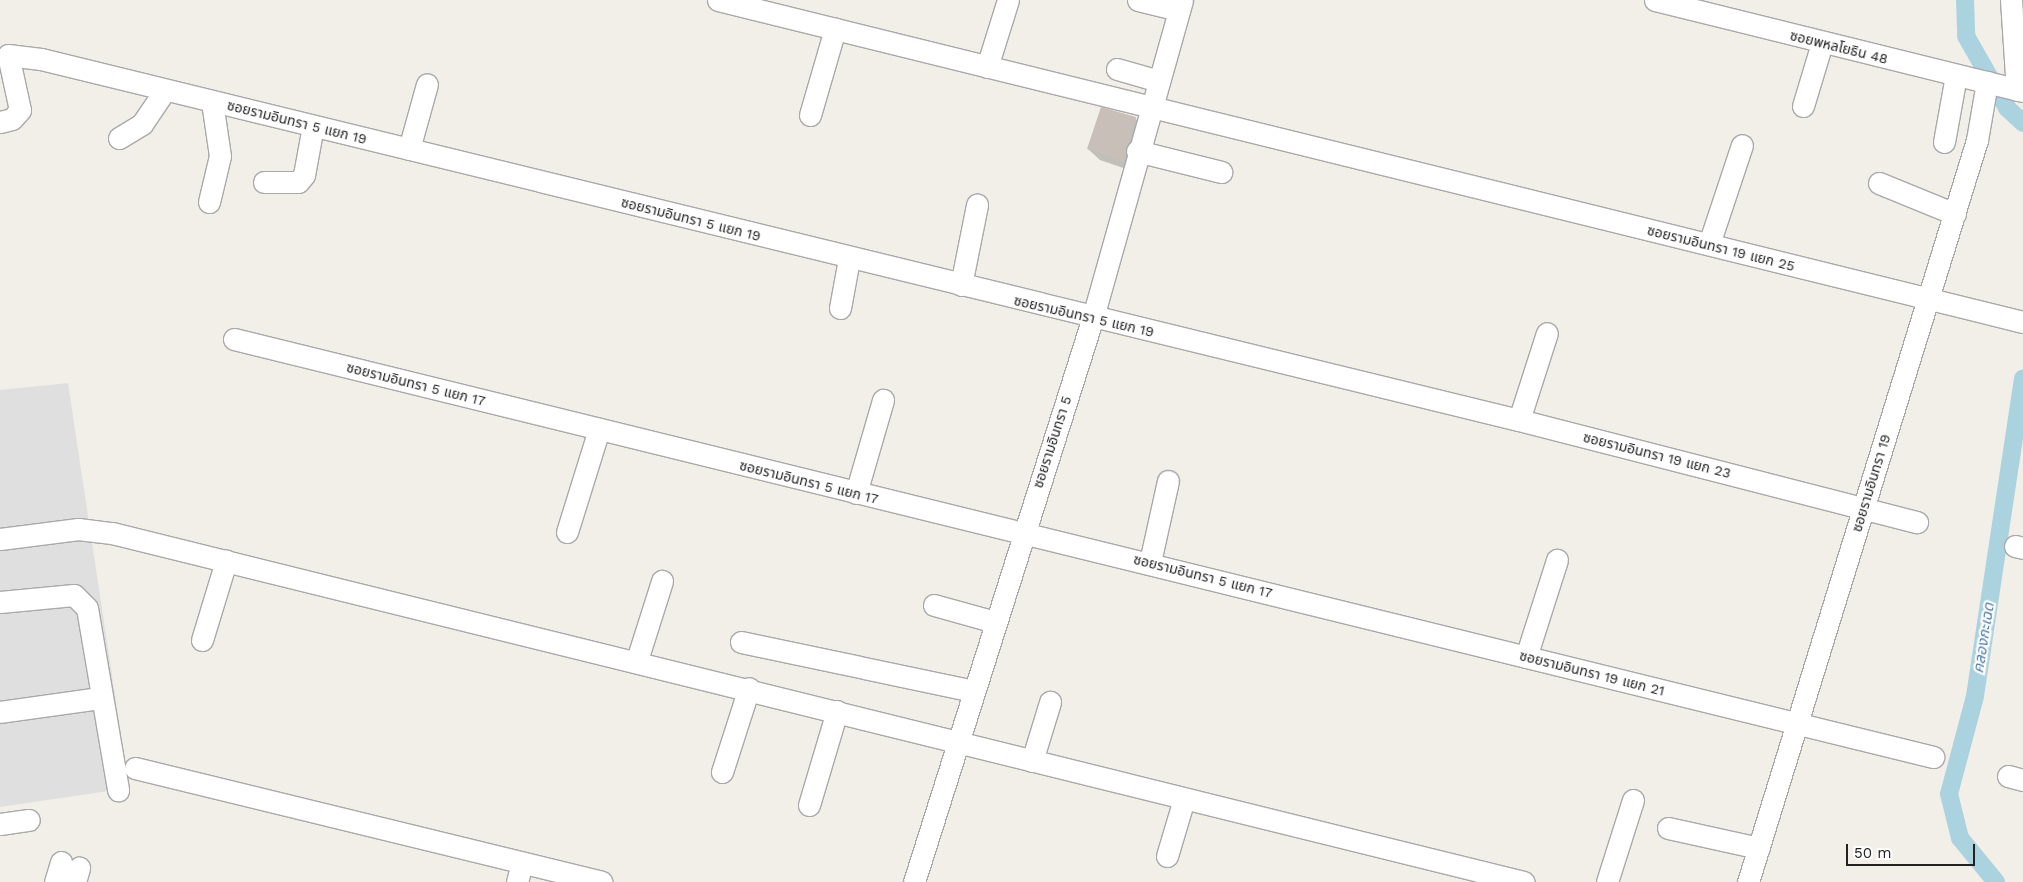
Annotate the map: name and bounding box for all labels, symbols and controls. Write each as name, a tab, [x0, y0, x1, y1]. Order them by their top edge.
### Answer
street label: ซอยพหลโยธิน 48	[1788, 27, 1890, 67]
street label: ซอยรามอินทรา 5 แยก 19	[225, 96, 369, 148]
street label: ซอยรามอินทรา 5 แยก 19	[619, 193, 763, 245]
street label: ซอยรามอินทรา 19 แยก 25	[1645, 221, 1797, 275]
street label: ซอยรามอินทรา 5 แยก 19	[1012, 292, 1156, 340]
street label: ซอยรามอินทรา 5 แยก 17	[345, 359, 487, 409]
street label: ซอยรามอินทรา 5	[1029, 394, 1075, 490]
street label: ซอยรามอินทรา 19 แยก 23	[1581, 428, 1733, 482]
street label: ซอยรามอินทรา 19	[1848, 432, 1894, 534]
street label: ซอยรามอินทรา 5 แยก 17	[738, 457, 880, 507]
street label: ซอยรามอินทรา 5 แยก 17	[1132, 551, 1274, 601]
water label: คลองกะเฉด	[1970, 601, 1998, 675]
street label: ซอยรามอินทรา 19 แยก 21	[1518, 647, 1666, 699]
scale bar	[1848, 834, 1977, 866]
text: 50 m	[1854, 844, 1891, 862]

